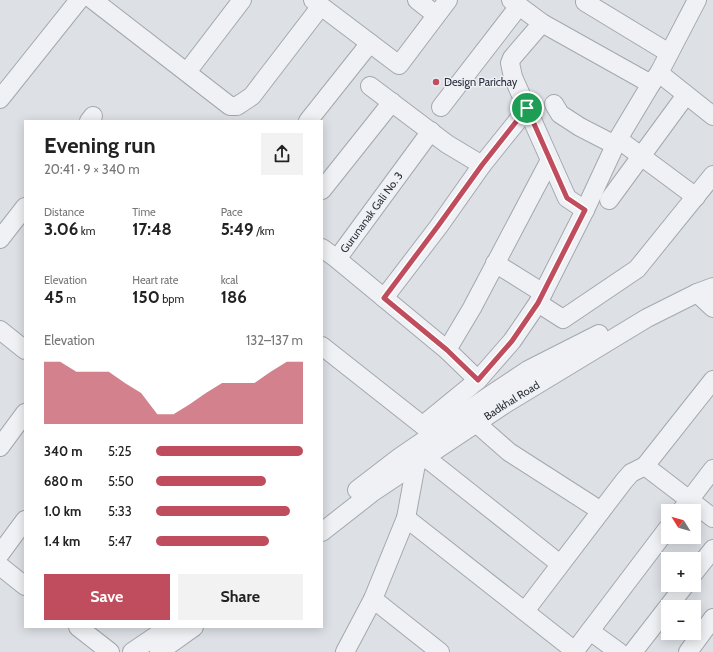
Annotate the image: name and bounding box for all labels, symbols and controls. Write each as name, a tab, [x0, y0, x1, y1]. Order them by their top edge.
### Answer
place label: Design Parichay	[444, 75, 518, 89]
marker: Design Parichay	[431, 77, 441, 87]
pin	[510, 91, 544, 125]
icon: arrive	[516, 97, 538, 119]
text: Evening run	[44, 132, 156, 159]
button: share	[261, 133, 303, 175]
text: 20:41 · 9 × 340 m	[44, 161, 140, 177]
street label: Gurunanak Gali No. 3	[337, 169, 406, 256]
text: Distance	[44, 205, 85, 219]
text: Time	[132, 205, 156, 219]
text: Pace	[221, 205, 243, 219]
text: 3.06	[44, 219, 78, 239]
text: 17:48	[132, 219, 172, 239]
text: 5:49	[221, 219, 254, 239]
text: km	[78, 224, 95, 238]
text: /km	[254, 224, 274, 238]
text: Elevation	[44, 273, 87, 287]
text: Heart rate	[132, 273, 178, 287]
text: kcal	[221, 273, 238, 287]
text: 45	[44, 287, 64, 307]
text: 150	[132, 287, 160, 307]
text: 186	[221, 287, 247, 307]
text: m	[64, 292, 76, 306]
text: bpm	[160, 292, 184, 306]
text: Elevation	[44, 332, 95, 348]
text: 132–137 m	[246, 332, 303, 348]
street label: Badkhal Road	[481, 378, 542, 423]
text: 340 m	[44, 443, 82, 459]
text: 5:25	[108, 443, 132, 459]
text: 680 m	[44, 473, 83, 489]
text: 5:50	[108, 473, 134, 489]
text: 1.0 km	[44, 503, 81, 519]
text: 5:33	[108, 503, 132, 519]
north arrow	[661, 504, 701, 544]
map controls	[661, 504, 701, 640]
text: 1.4 km	[44, 533, 80, 549]
text: 5:47	[108, 533, 132, 549]
button: +	[661, 552, 701, 592]
button: Save	[44, 574, 170, 620]
button: Share	[178, 574, 303, 620]
button: −	[661, 600, 701, 640]

